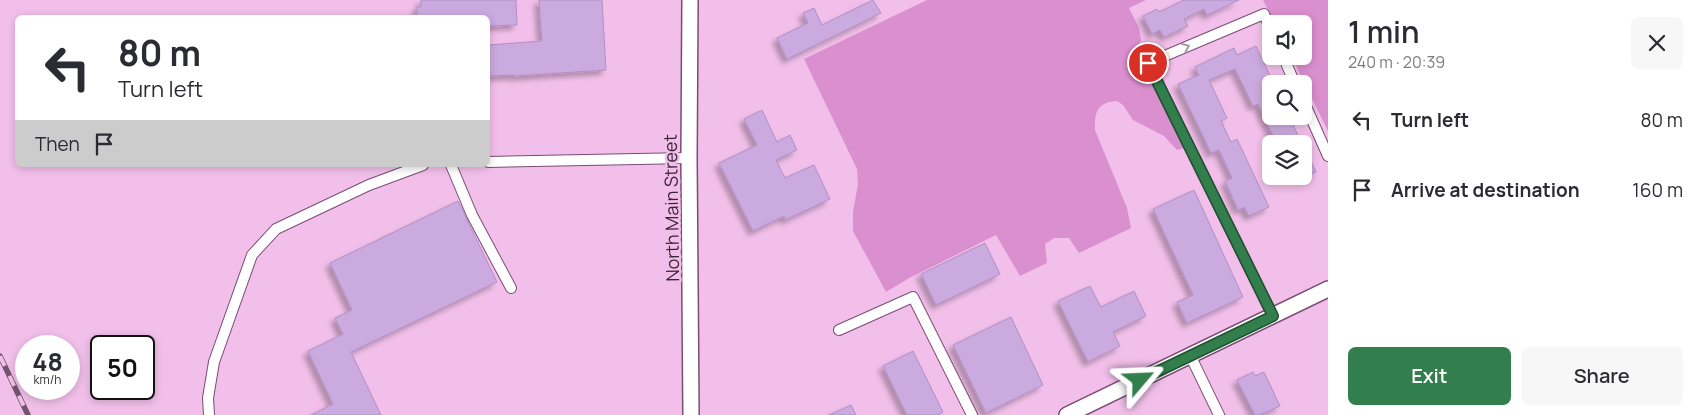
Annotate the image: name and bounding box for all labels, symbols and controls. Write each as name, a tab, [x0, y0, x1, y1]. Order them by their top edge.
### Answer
text: 1 min	[1348, 11, 1420, 52]
map controls	[1262, 15, 1312, 185]
button: sound	[1262, 15, 1312, 65]
button: close	[1631, 17, 1683, 69]
text: 80 m	[118, 29, 201, 77]
icon: left	[35, 35, 100, 100]
pin	[1127, 42, 1169, 84]
one-way arrow	[1181, 43, 1190, 53]
icon: arrive	[1134, 49, 1162, 77]
text: 240 m · 20:39	[1348, 51, 1445, 73]
text: Turn left	[118, 74, 203, 104]
button: search	[1262, 75, 1312, 125]
icon: left	[1348, 106, 1376, 134]
text: Turn left	[1391, 107, 1469, 133]
text: 80 m	[1640, 107, 1683, 133]
icon: arrive	[90, 130, 118, 158]
text: Then	[35, 131, 80, 157]
street label: North Main Street	[658, 134, 684, 282]
button: layers	[1262, 135, 1312, 185]
icon: arrive	[1348, 176, 1376, 204]
text: Arrive at destination	[1391, 177, 1580, 203]
text: 160 m	[1632, 177, 1683, 203]
speed limit sign: 50	[90, 335, 155, 400]
text: 48	[32, 344, 63, 379]
button: Exit	[1348, 347, 1511, 405]
button: Share	[1521, 347, 1683, 405]
position arrow	[1113, 353, 1165, 405]
text: km/h	[34, 371, 61, 388]

